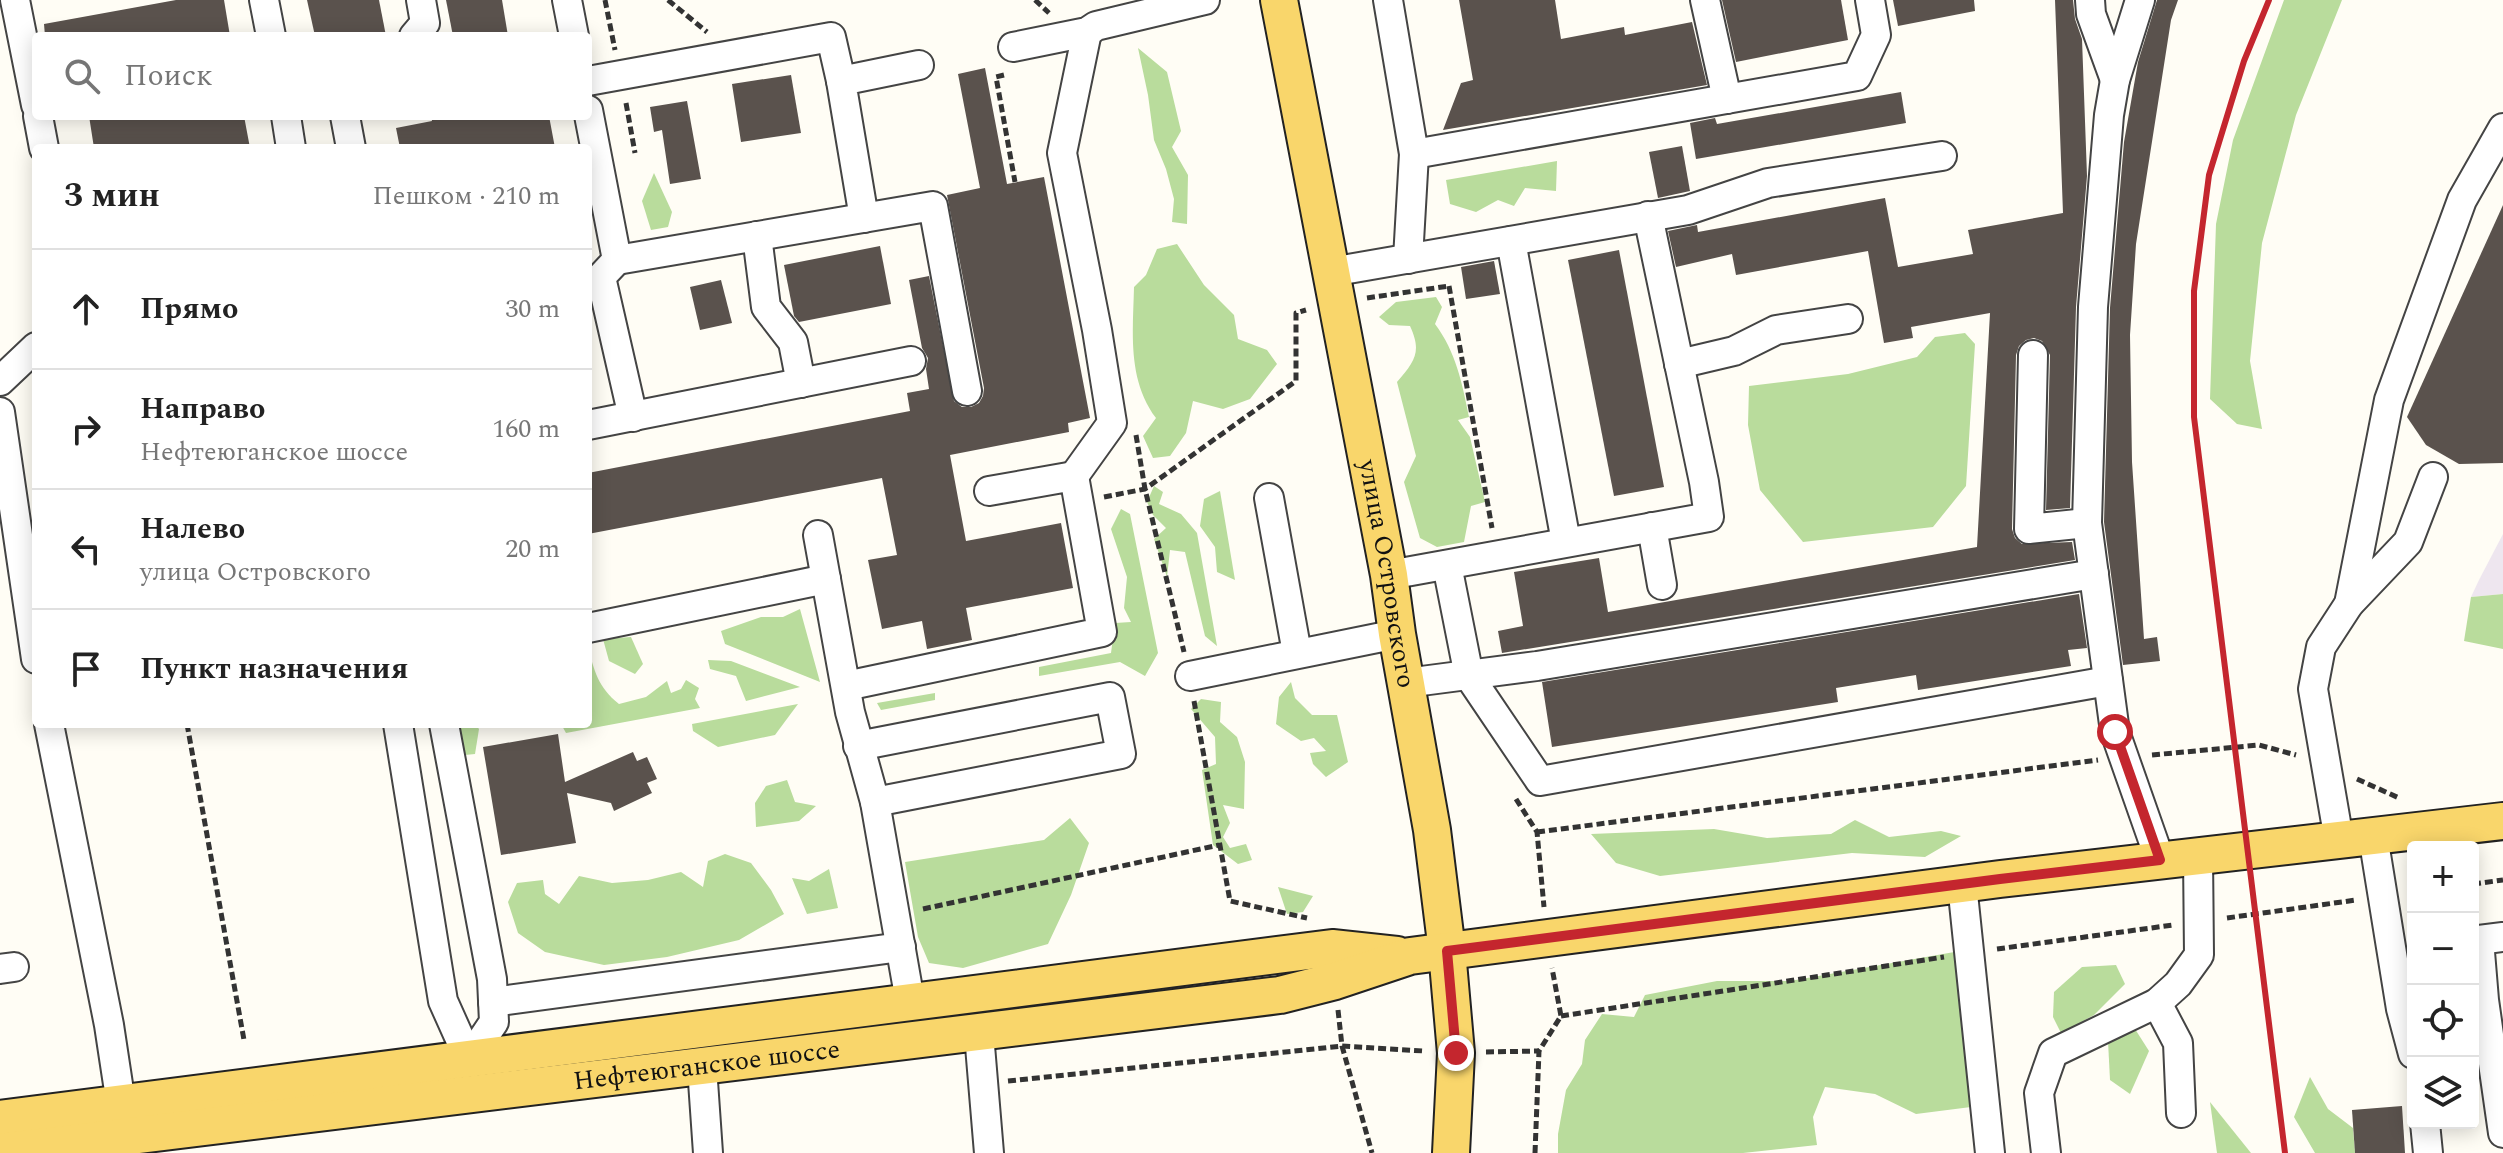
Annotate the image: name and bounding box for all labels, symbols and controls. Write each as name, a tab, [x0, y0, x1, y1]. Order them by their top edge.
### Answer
search box	[32, 32, 592, 120]
text: Поиск	[124, 53, 213, 99]
icon: search	[60, 54, 104, 98]
text: 3 мин	[64, 170, 160, 222]
text: Пешком · 210 m	[373, 176, 560, 216]
text: Прямо	[140, 286, 238, 332]
icon: ahead	[64, 287, 108, 331]
text: 30 m	[505, 289, 560, 329]
text: Направо	[140, 386, 265, 432]
icon: right	[64, 407, 108, 451]
text: 160 m	[492, 409, 560, 449]
text: Нефтеюганское шоссе	[140, 432, 408, 472]
street label: улица Островского	[1347, 455, 1426, 691]
text: Налево	[140, 506, 245, 552]
icon: left	[64, 527, 108, 571]
text: 20 m	[505, 529, 560, 569]
text: улица Островского	[140, 552, 371, 592]
text: Пункт назначения	[140, 646, 408, 692]
icon: arrive	[64, 647, 108, 691]
route start	[2097, 714, 2133, 750]
map controls	[2407, 841, 2479, 1129]
button: +	[2407, 841, 2479, 913]
button: −	[2407, 913, 2479, 985]
button: locate	[2407, 985, 2479, 1057]
street label: Нефтеюганское шоссе	[571, 1029, 842, 1101]
route end	[1438, 1035, 1474, 1071]
button: layers	[2407, 1057, 2479, 1129]

